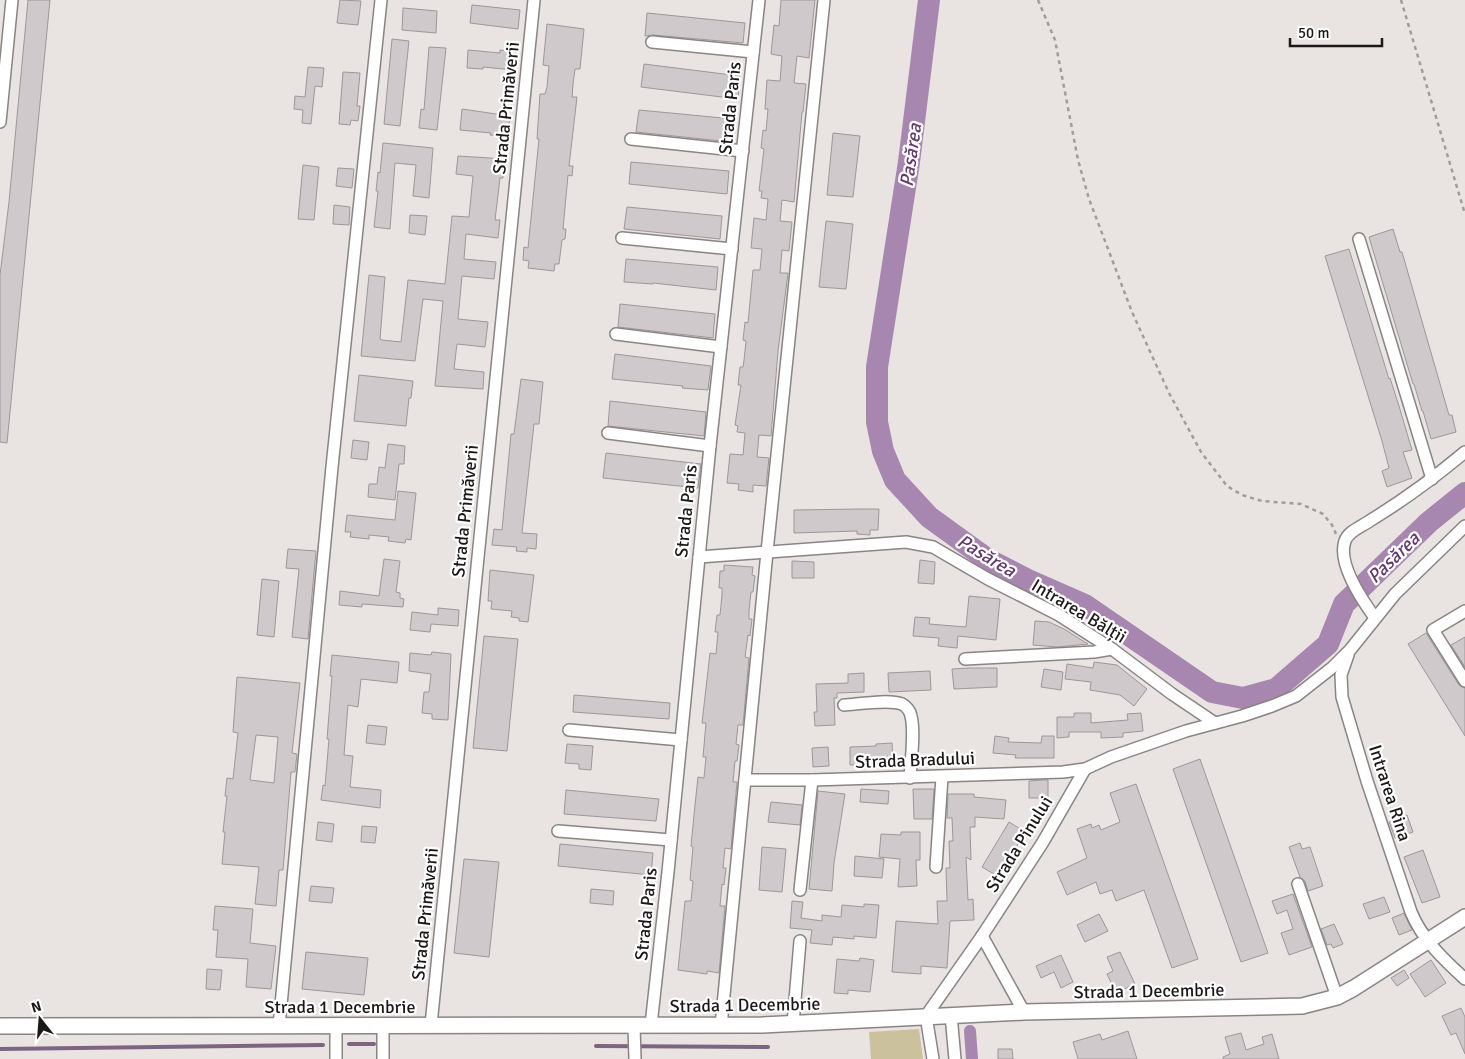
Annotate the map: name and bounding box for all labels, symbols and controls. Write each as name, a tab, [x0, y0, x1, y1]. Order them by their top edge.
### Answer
scale bar	[1290, 15, 1382, 47]
text: 50 m	[1298, 24, 1329, 42]
street label: Strada Primăverii	[488, 41, 524, 175]
street label: Strada Paris	[714, 60, 746, 155]
water label: Pasărea	[895, 121, 927, 188]
street label: Strada Primăverii	[447, 444, 483, 578]
street label: Strada Paris	[670, 463, 702, 558]
water label: Pasărea	[1362, 526, 1426, 588]
water label: Pasărea	[953, 529, 1021, 583]
street label: Intrarea Bălții	[1028, 574, 1130, 648]
street label: Intrarea Rina	[1364, 742, 1416, 844]
street label: Strada Bradului	[855, 747, 975, 773]
street label: Strada Pinului	[981, 792, 1057, 896]
street label: Strada Primăverii	[407, 847, 443, 981]
street label: Strada Paris	[630, 866, 662, 961]
street label: Strada 1 Decembrie	[1073, 979, 1225, 1003]
street label: Strada 1 Decembrie	[669, 993, 821, 1017]
north arrow	[15, 994, 65, 1044]
street label: Strada 1 Decembrie	[265, 996, 415, 1018]
text: N	[29, 997, 43, 1017]

